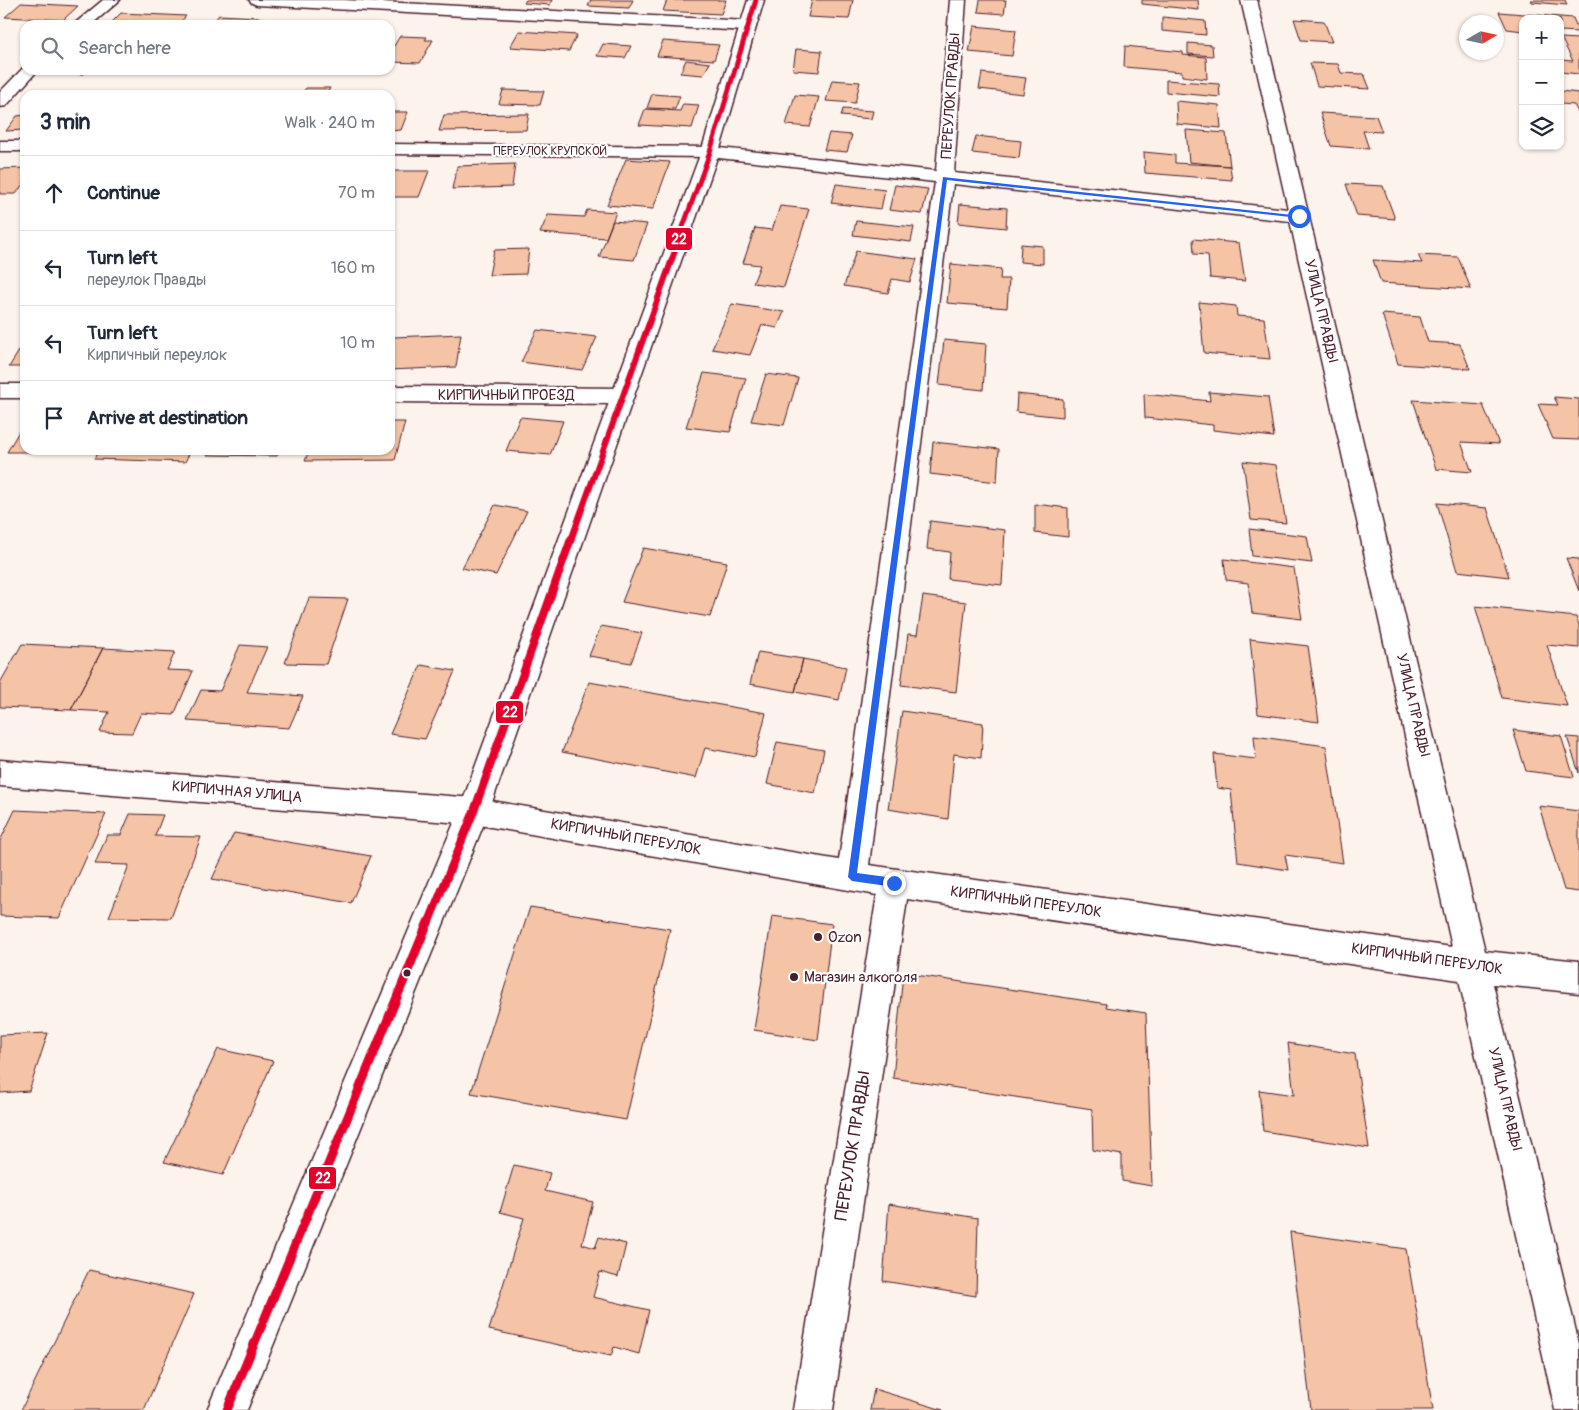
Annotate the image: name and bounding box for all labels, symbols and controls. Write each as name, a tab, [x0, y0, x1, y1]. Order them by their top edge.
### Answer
north arrow	[1459, 15, 1504, 60]
map controls	[1519, 15, 1564, 150]
button: +	[1519, 15, 1564, 60]
search box	[20, 20, 395, 75]
street label: ПЕРЕУЛОК ПРАВДЫ	[937, 32, 965, 159]
icon: search	[38, 34, 66, 62]
text: Search here	[78, 36, 171, 60]
button: −	[1519, 60, 1564, 105]
button: layers	[1519, 105, 1564, 150]
text: 3 min	[40, 109, 90, 136]
text: Walk · 240 m	[284, 113, 375, 133]
street label: ПЕРЕУЛОК КРУПСКОЙ	[493, 144, 607, 159]
icon: ahead	[40, 179, 68, 207]
text: Continue	[87, 181, 160, 205]
text: 70 m	[338, 183, 375, 203]
route start	[1288, 205, 1311, 228]
line badge: 22	[665, 227, 693, 251]
text: 22	[671, 231, 687, 248]
text: Turn left	[87, 246, 157, 270]
icon: left	[40, 254, 68, 282]
text: 160 m	[331, 258, 375, 278]
street label: УЛИЦА ПРАВДЫ	[1300, 258, 1342, 365]
text: переулок Правды	[87, 270, 206, 290]
text: Turn left	[87, 321, 157, 345]
icon: left	[40, 329, 68, 357]
text: 10 m	[340, 333, 375, 353]
text: Кирпичный переулок	[87, 345, 227, 365]
street label: КИРПИЧНЫЙ ПРОЕЗД	[438, 386, 575, 405]
icon: arrive	[40, 404, 68, 432]
text: Arrive at destination	[87, 406, 248, 430]
street label: УЛИЦА ПРАВДЫ	[1392, 652, 1434, 759]
line badge: 22	[495, 700, 524, 724]
text: 22	[502, 704, 518, 721]
street label: КИРПИЧНАЯ УЛИЦА	[171, 777, 303, 807]
street label: КИРПИЧНЫЙ ПЕРЕУЛОК	[549, 814, 703, 860]
route end	[883, 872, 906, 895]
street label: КИРПИЧНЫЙ ПЕРЕУЛОК	[949, 882, 1103, 922]
place label: Ozon	[828, 928, 862, 947]
marker: Ozon	[812, 931, 824, 943]
street label: КИРПИЧНЫЙ ПЕРЕУЛОК	[1350, 939, 1504, 979]
unlabelled marker	[402, 968, 412, 978]
place label: Магазин алкоголя	[804, 968, 917, 987]
marker: Магазин алкоголя	[788, 971, 800, 983]
street label: УЛИЦА ПРАВДЫ	[1484, 1046, 1526, 1153]
street label: ПЕРЕУЛОК ПРАВДЫ	[830, 1070, 876, 1222]
line badge: 22	[308, 1166, 337, 1190]
text: 22	[315, 1170, 331, 1187]

